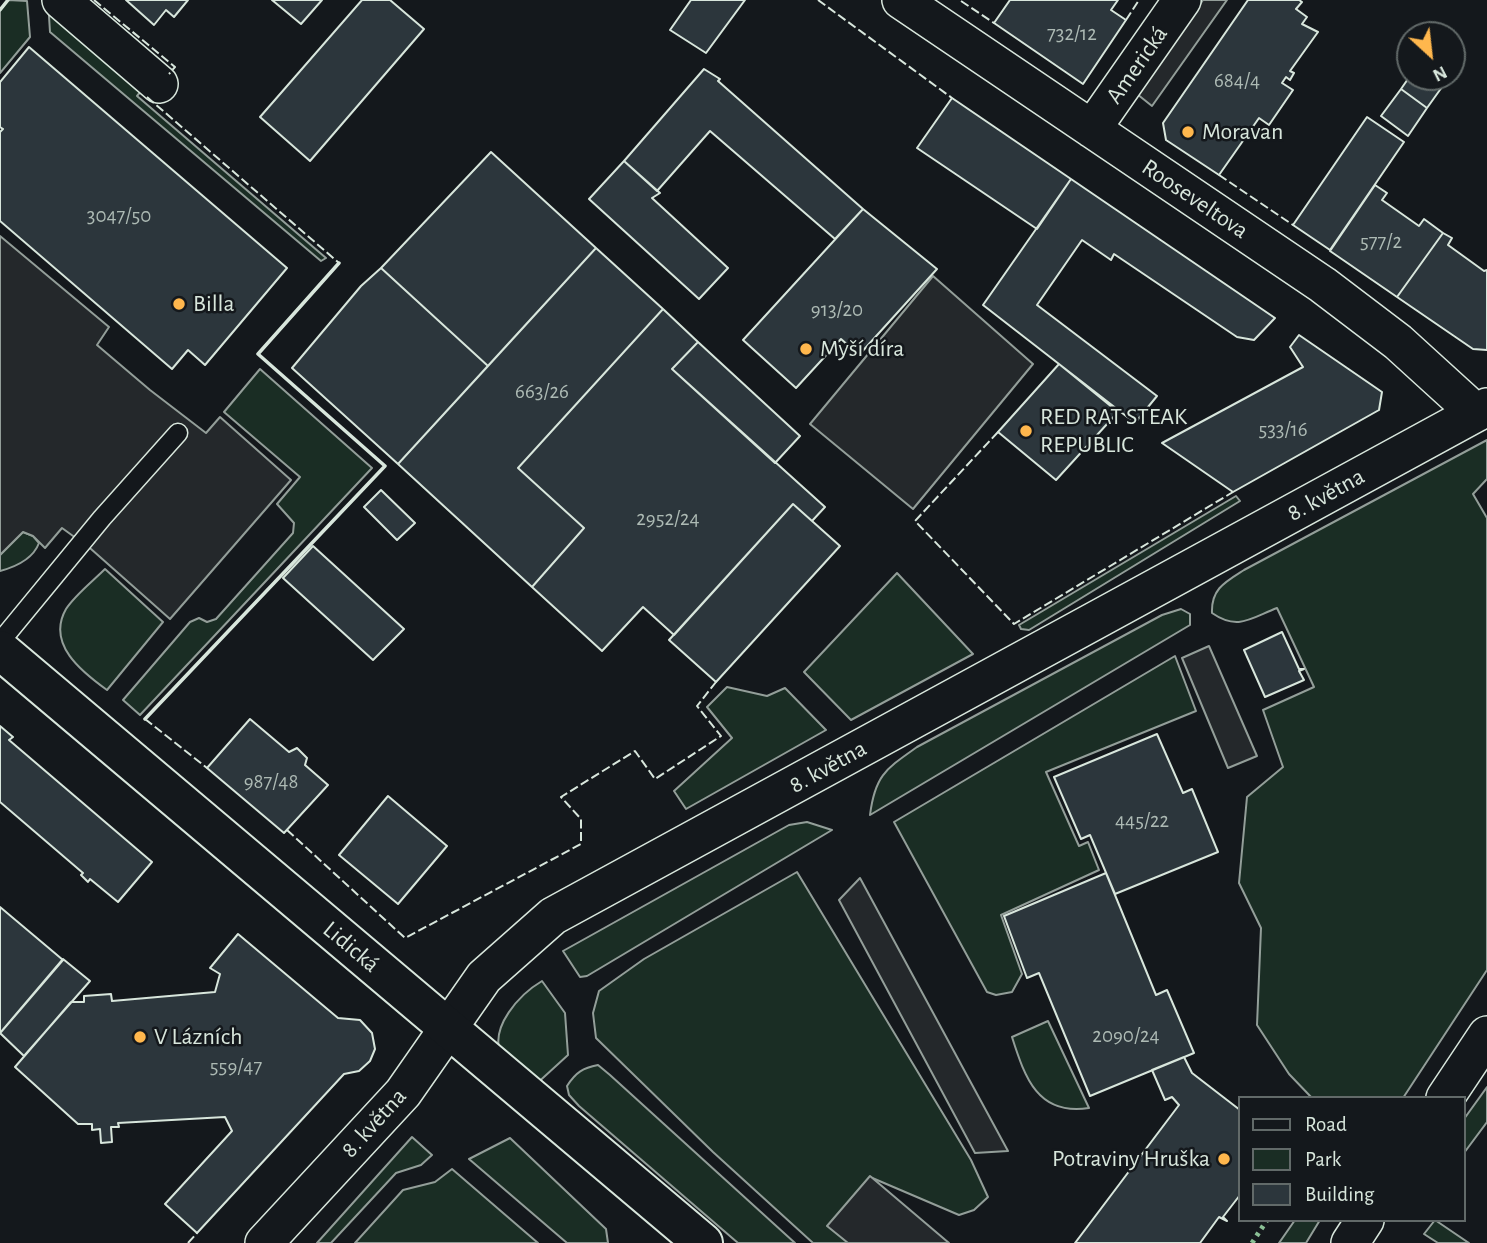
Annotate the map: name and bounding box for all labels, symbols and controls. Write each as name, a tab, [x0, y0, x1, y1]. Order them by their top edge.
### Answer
house number: 732/12	[1047, 21, 1097, 47]
street label: Americká	[1100, 21, 1174, 109]
north arrow	[1396, 21, 1466, 91]
text: N	[1430, 62, 1450, 85]
house number: 684/4	[1214, 68, 1260, 94]
place label: Moravan	[1202, 118, 1283, 146]
marker: Moravan	[1180, 124, 1196, 140]
street label: Rooseveltova	[1136, 153, 1254, 245]
house number: 3047/50	[87, 203, 151, 229]
house number: 577/2	[1360, 229, 1402, 255]
place label: Billa	[193, 290, 235, 318]
marker: Billa	[171, 296, 187, 312]
house number: 913/20	[811, 297, 863, 323]
place label: Myší díra	[820, 335, 904, 363]
marker: Myší díra	[798, 341, 814, 357]
house number: 663/26	[515, 379, 569, 405]
place label: RED RAT STEAK REPUBLIC	[1040, 403, 1187, 459]
house number: 533/16	[1258, 417, 1308, 443]
marker: RED RAT STEAK REPUBLIC	[1018, 423, 1034, 439]
street label: 8. května	[1282, 462, 1370, 528]
house number: 2952/24	[636, 506, 700, 532]
street label: 8. května	[784, 734, 872, 800]
house number: 987/48	[244, 769, 298, 795]
house number: 445/22	[1115, 808, 1169, 834]
street label: Lidická	[317, 915, 385, 979]
place label: V Lázních	[154, 1023, 242, 1051]
house number: 2090/24	[1092, 1023, 1160, 1049]
marker: V Lázních	[132, 1029, 148, 1045]
house number: 559/47	[210, 1054, 262, 1080]
street label: 8. května	[335, 1082, 413, 1164]
legend	[1238, 1096, 1466, 1222]
text: Road	[1305, 1114, 1347, 1135]
place label: Potraviny Hruška	[1052, 1145, 1210, 1173]
text: Park	[1305, 1149, 1341, 1170]
marker: Potraviny Hruška	[1216, 1151, 1232, 1167]
text: Building	[1305, 1184, 1374, 1205]

